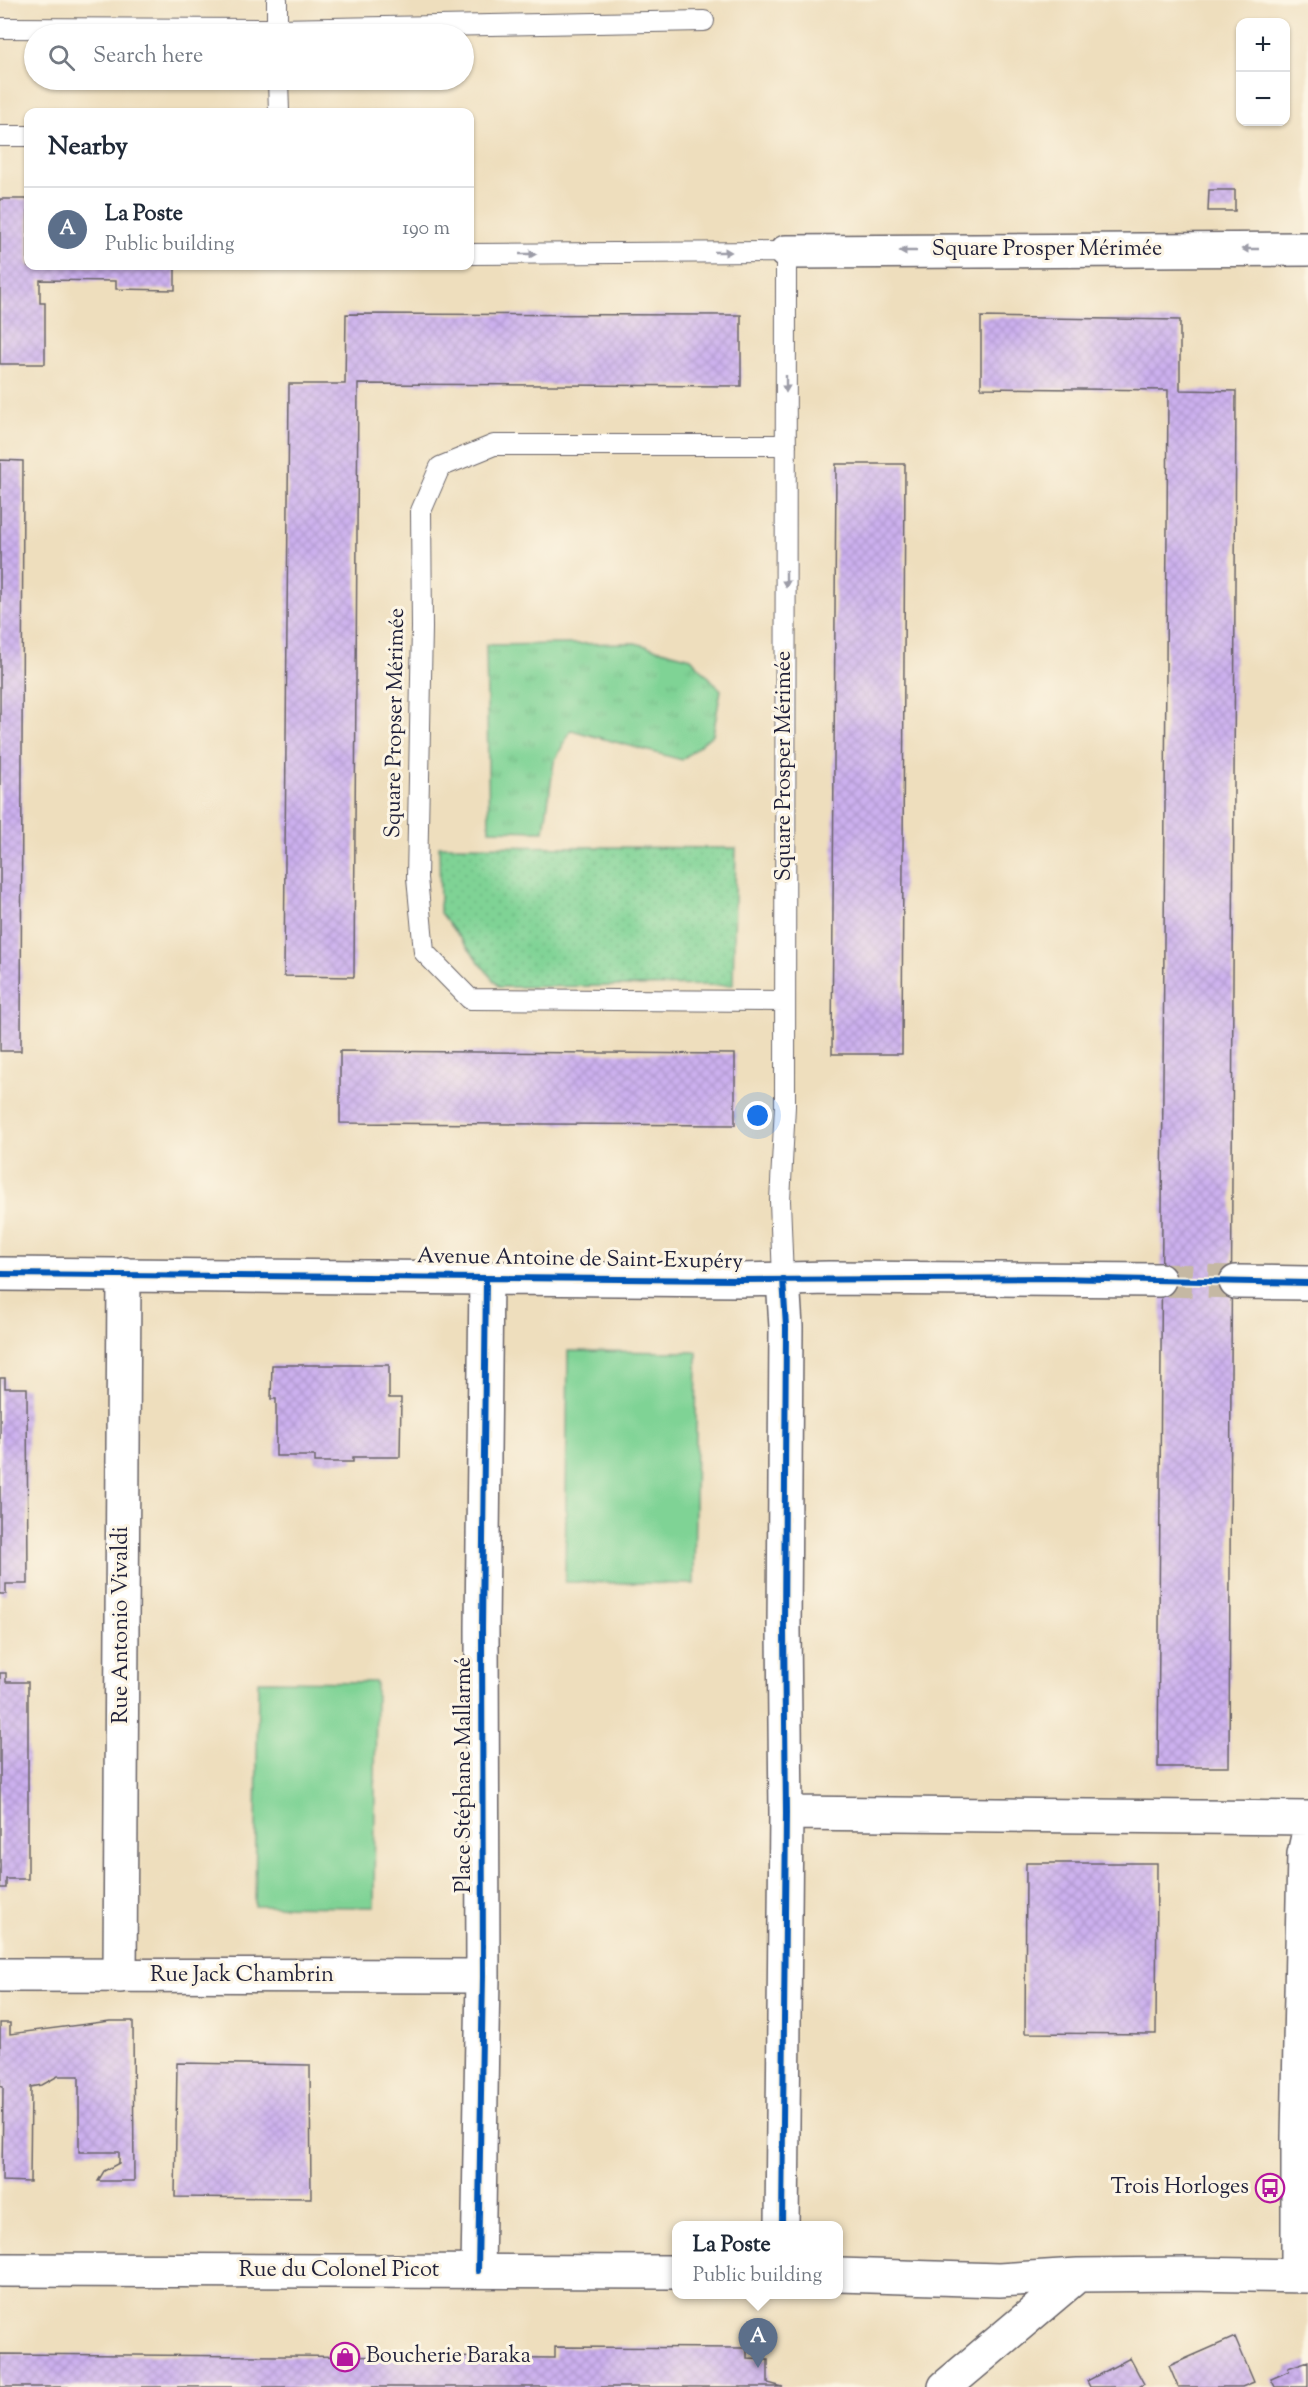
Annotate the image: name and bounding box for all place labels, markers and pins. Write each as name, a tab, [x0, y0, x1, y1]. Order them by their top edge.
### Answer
place label: Trois Horloges	[1111, 2172, 1249, 2204]
bus stop icon: Trois Horloges	[1254, 2172, 1286, 2204]
pin: A	[738, 2318, 777, 2368]
shop icon: Boucherie Baraka	[329, 2341, 361, 2373]
place label: Boucherie Baraka	[366, 2341, 531, 2373]

